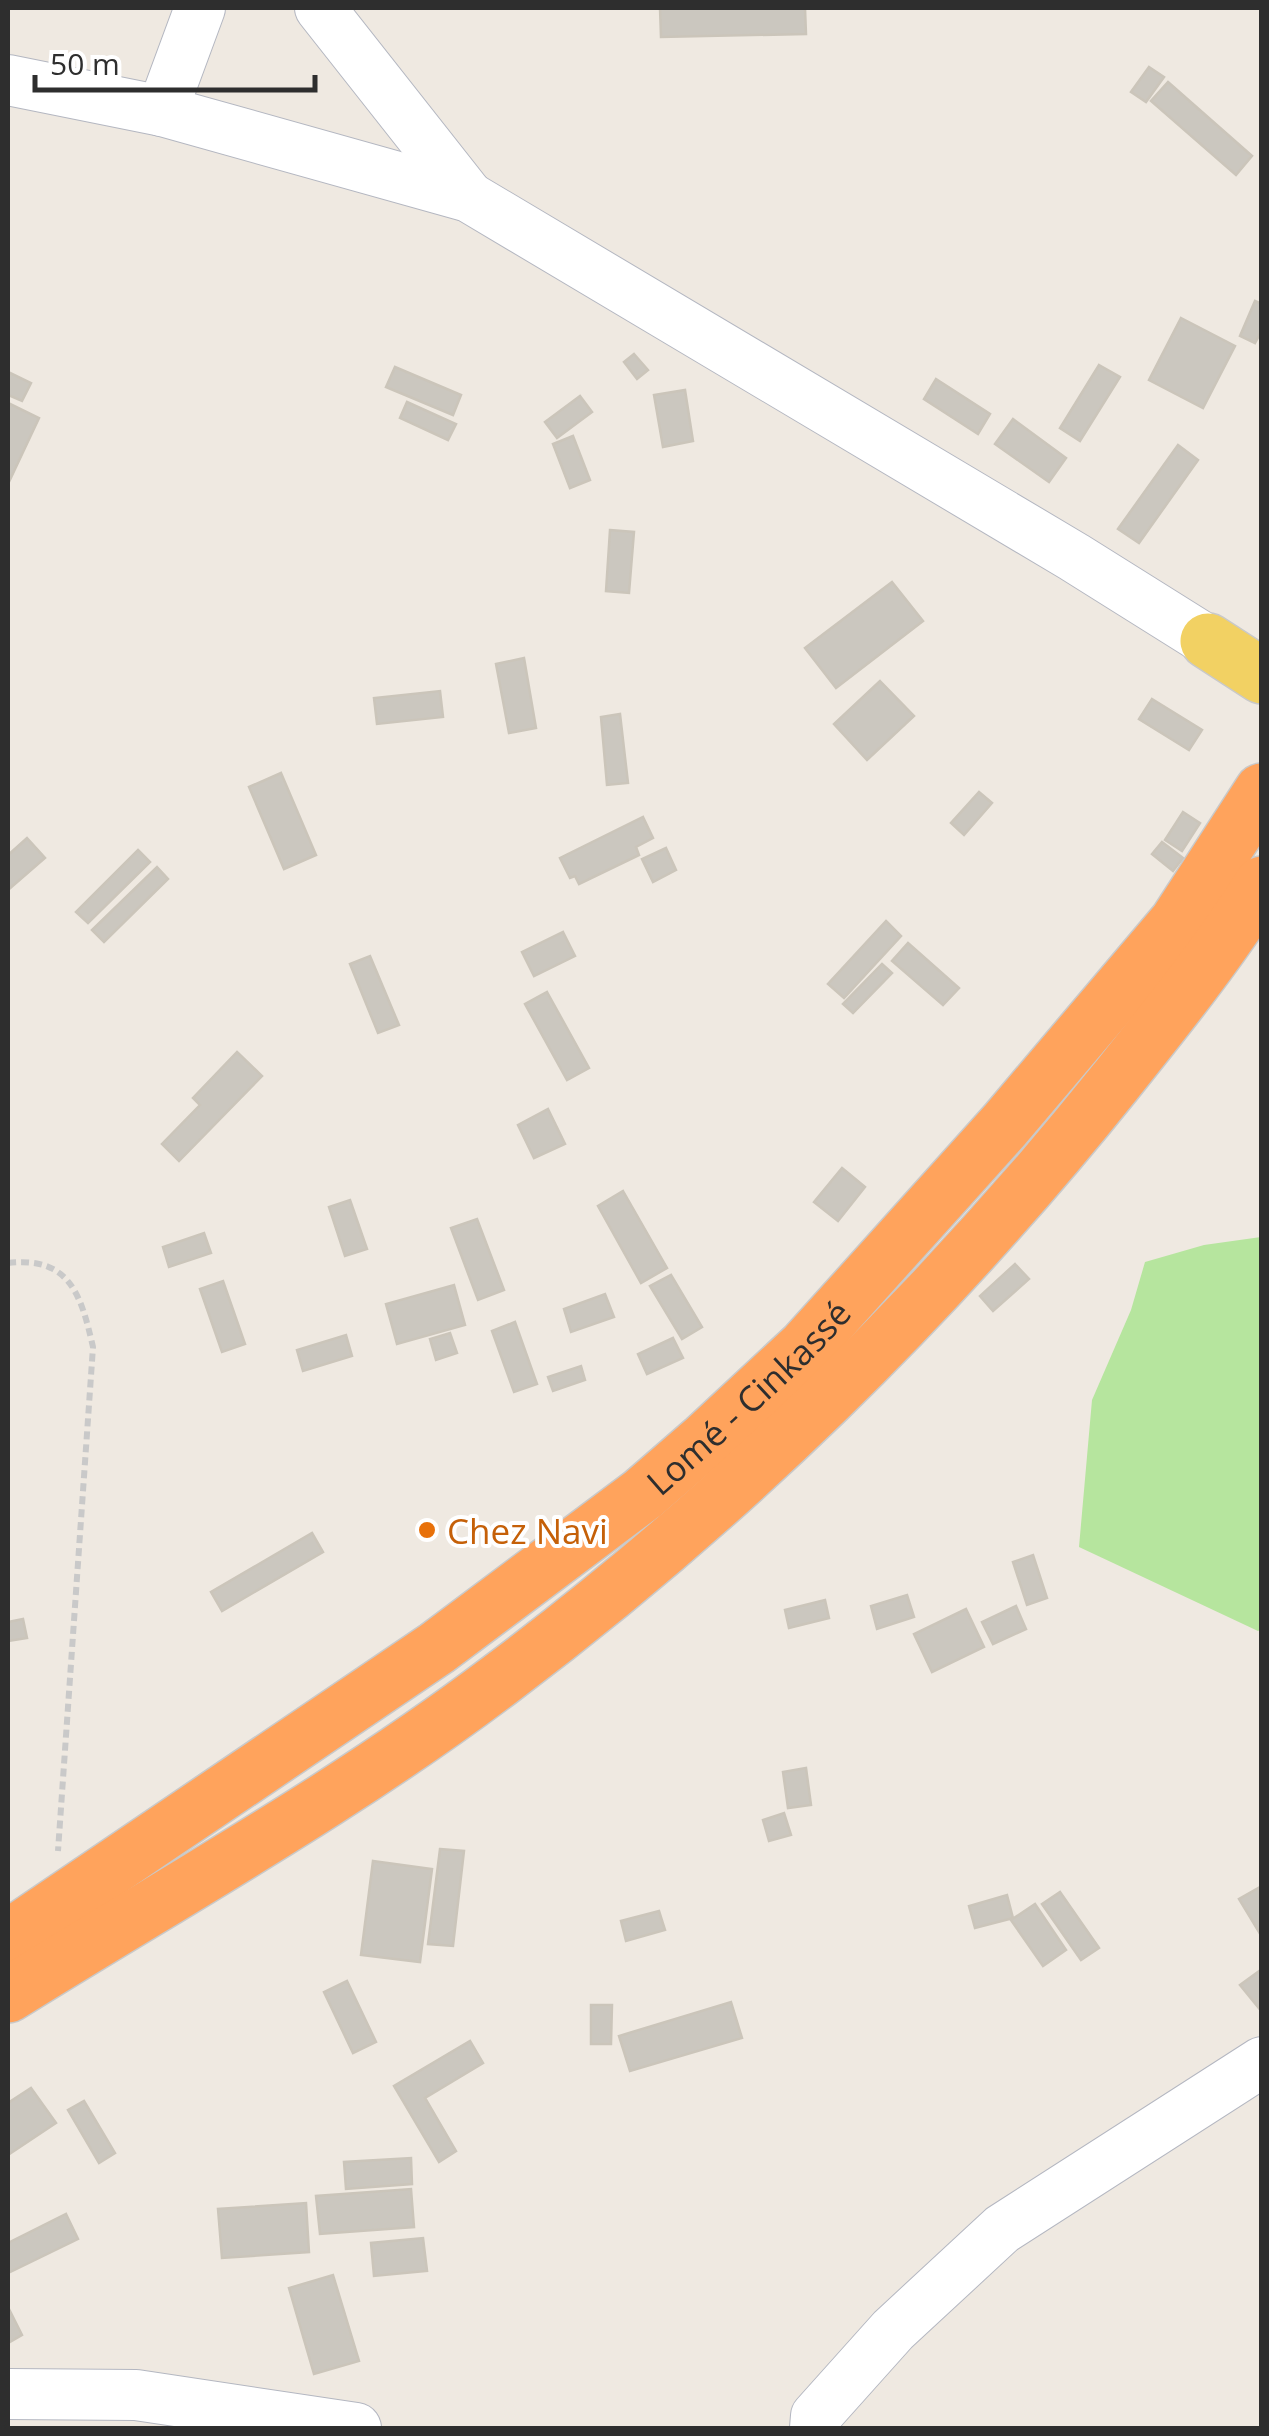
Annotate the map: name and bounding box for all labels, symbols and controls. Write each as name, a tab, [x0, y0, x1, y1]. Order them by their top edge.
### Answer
scale bar	[35, 30, 315, 92]
text: 50 m	[50, 43, 120, 84]
street label: Lomé - Cinkassé	[636, 1290, 860, 1505]
place label: Chez Navi	[447, 1507, 608, 1554]
marker: Chez Navi	[416, 1519, 438, 1541]

